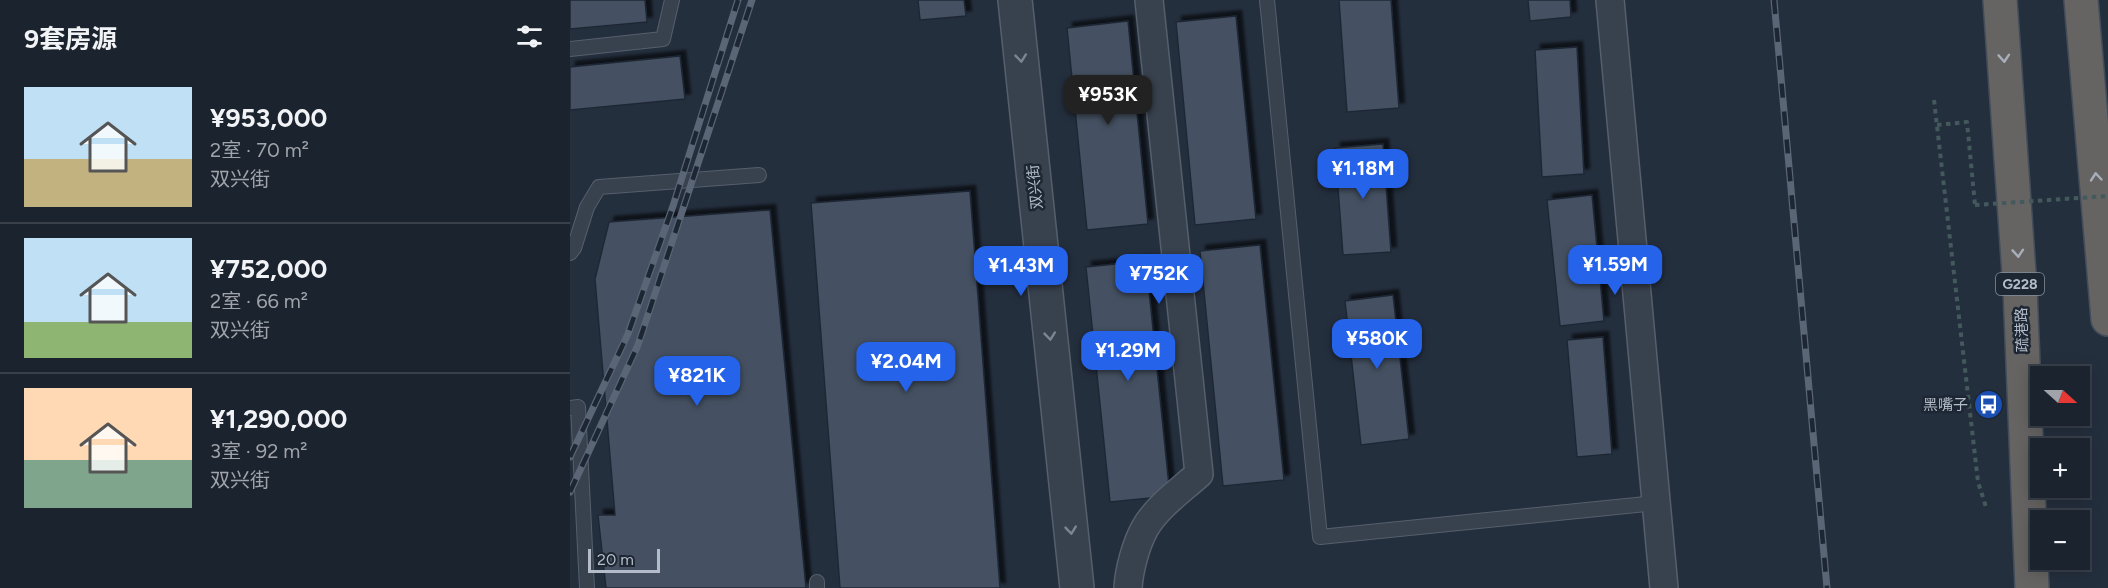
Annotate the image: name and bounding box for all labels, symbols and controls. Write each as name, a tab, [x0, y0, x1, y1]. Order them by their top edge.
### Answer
icon: filters	[513, 20, 546, 53]
text: 9套房源	[24, 23, 117, 55]
one-way arrow	[1015, 54, 1027, 63]
one-way arrow	[1998, 54, 2011, 63]
pin: ¥953K	[1066, 75, 1150, 126]
text: ¥953K	[1078, 82, 1138, 106]
text: ¥953,000	[210, 102, 327, 134]
icon: home	[72, 111, 144, 183]
text: 2室 · 70 m²	[210, 138, 309, 162]
pin: ¥1.18M	[1314, 149, 1412, 200]
text: ¥1.18M	[1331, 156, 1395, 180]
street label: 双兴街	[1024, 164, 1046, 210]
text: 双兴街	[210, 167, 270, 191]
one-way arrow	[2090, 173, 2103, 182]
pin: ¥1.59M	[1566, 245, 1664, 296]
pin: ¥1.43M	[972, 246, 1070, 297]
one-way arrow	[2011, 248, 2024, 257]
text: ¥1.59M	[1582, 252, 1648, 276]
text: ¥752,000	[210, 253, 327, 285]
text: ¥1.43M	[988, 253, 1054, 277]
pin: ¥752K	[1117, 254, 1201, 305]
text: ¥752K	[1129, 261, 1189, 285]
icon: home	[72, 262, 144, 334]
road number: G228	[1996, 273, 2044, 295]
text: 2室 · 66 m²	[210, 289, 308, 313]
street label: 疏港路	[2012, 307, 2032, 353]
text: 双兴街	[210, 318, 270, 342]
pin: ¥580K	[1335, 319, 1419, 370]
text: ¥580K	[1346, 326, 1408, 350]
one-way arrow	[1043, 331, 1056, 340]
pin: ¥1.29M	[1079, 331, 1177, 382]
text: ¥1.29M	[1095, 338, 1161, 362]
pin: ¥2.04M	[857, 342, 955, 393]
text: ¥2.04M	[870, 349, 942, 373]
pin: ¥821K	[655, 356, 739, 407]
text: ¥821K	[668, 363, 726, 387]
north arrow	[2030, 366, 2090, 426]
map controls	[2030, 366, 2090, 570]
bus stop icon: 黑嘴子	[1973, 389, 2005, 421]
place label: 黑嘴子	[1923, 396, 1968, 414]
text: ¥1,290,000	[210, 403, 347, 435]
icon: home	[72, 412, 144, 484]
button: +	[2030, 438, 2090, 498]
text: 3室 · 92 m²	[210, 439, 308, 463]
text: 双兴街	[210, 468, 270, 492]
button: −	[2030, 510, 2090, 570]
one-way arrow	[1064, 525, 1077, 534]
scale bar	[588, 546, 660, 574]
text: 20 m	[597, 550, 634, 569]

